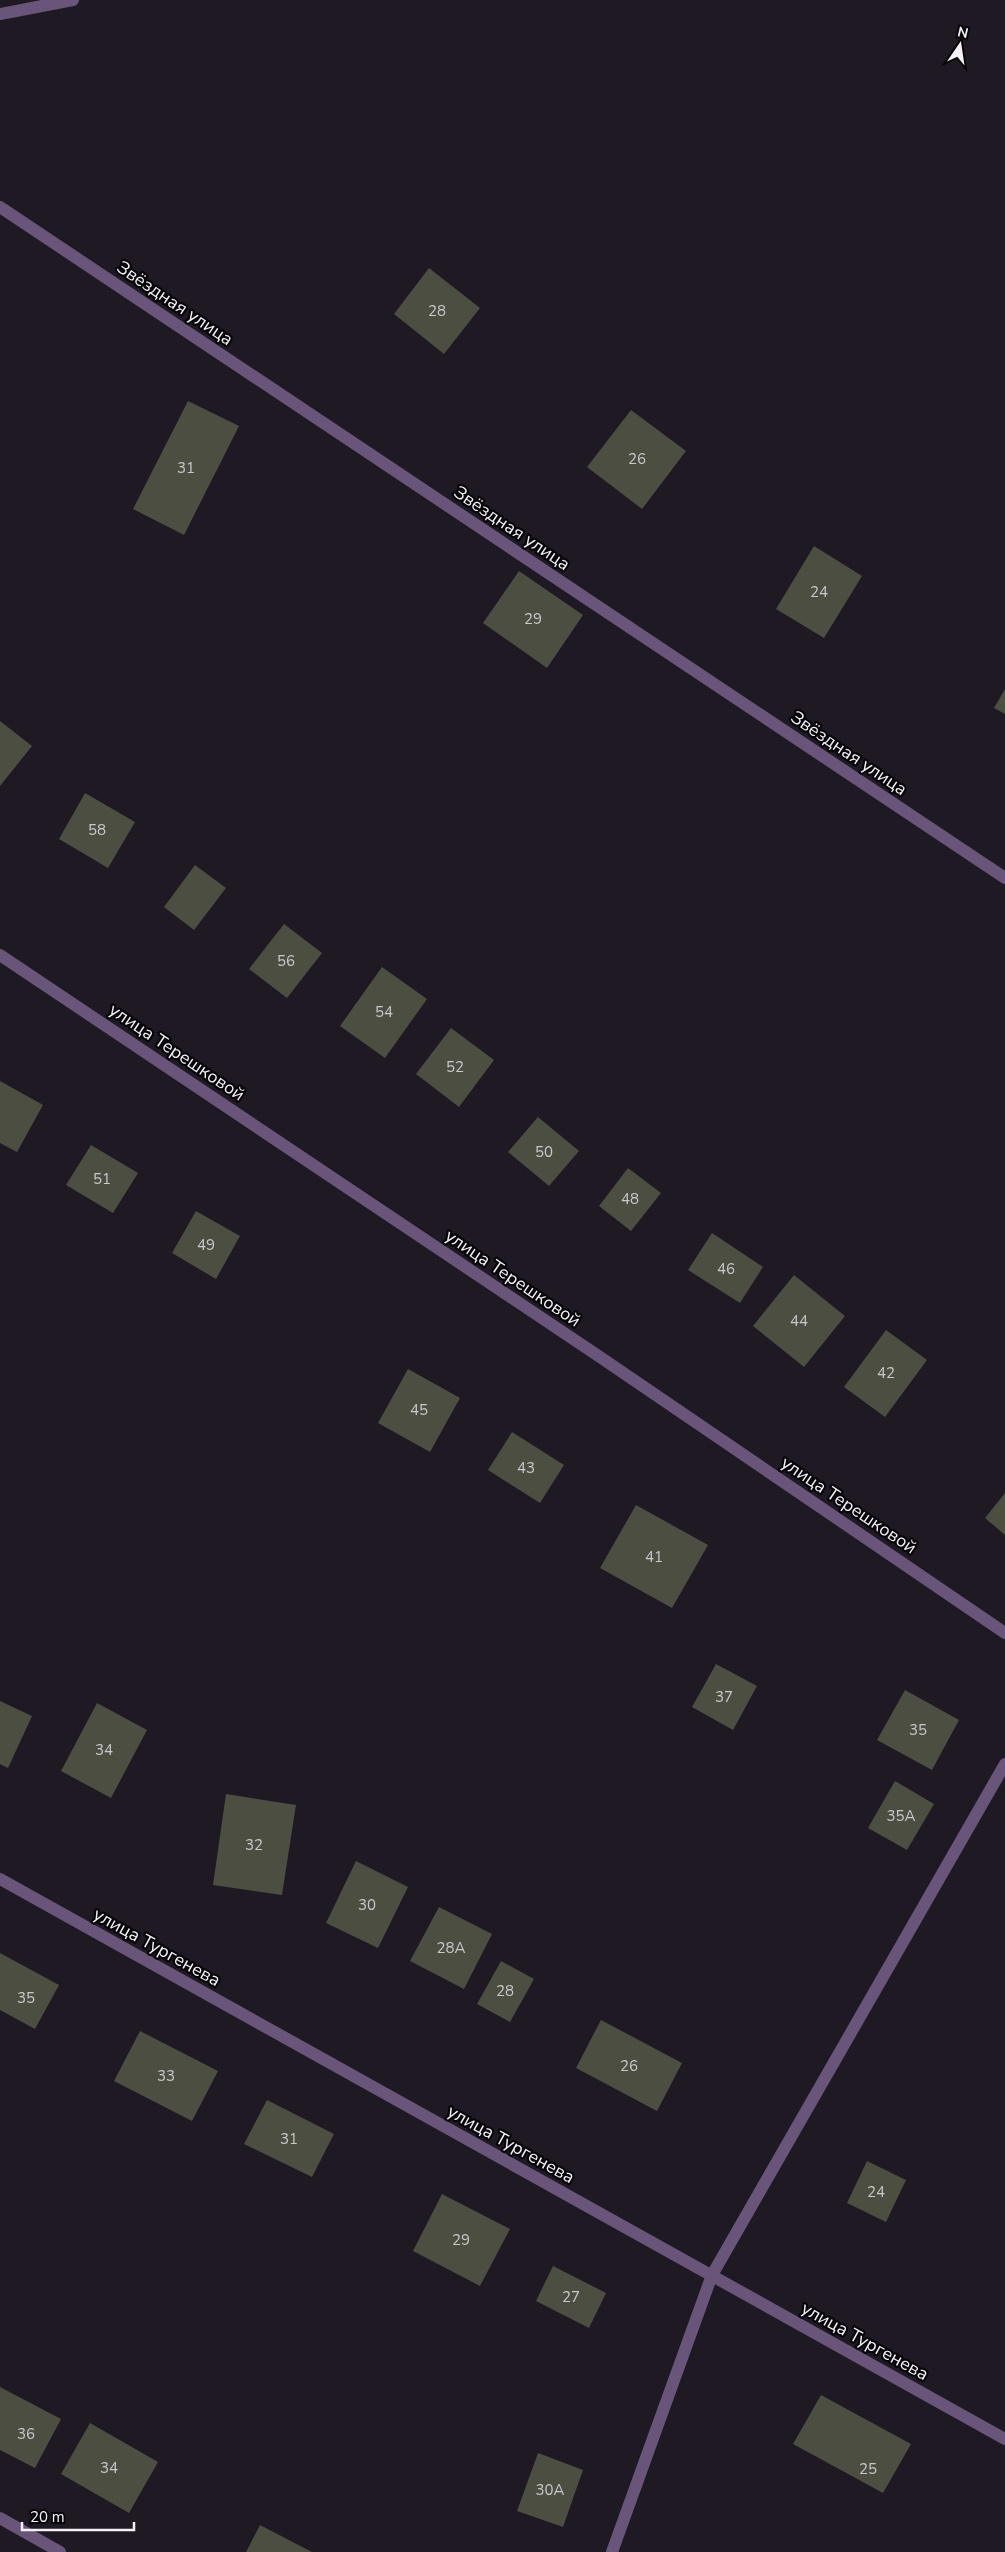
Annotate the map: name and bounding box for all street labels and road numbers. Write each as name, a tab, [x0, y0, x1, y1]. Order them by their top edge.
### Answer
street label: Звёздная улица	[112, 255, 238, 351]
street label: Звёздная улица	[449, 480, 575, 576]
street label: Звёздная улица	[786, 705, 912, 801]
street label: улица Терешковой	[104, 998, 250, 1106]
street label: улица Терешковой	[440, 1224, 586, 1332]
street label: улица Терешковой	[776, 1451, 922, 1559]
street label: улица Тургенева	[89, 1902, 225, 1992]
street label: улица Тургенева	[443, 2099, 579, 2189]
street label: улица Тургенева	[797, 2296, 933, 2386]

